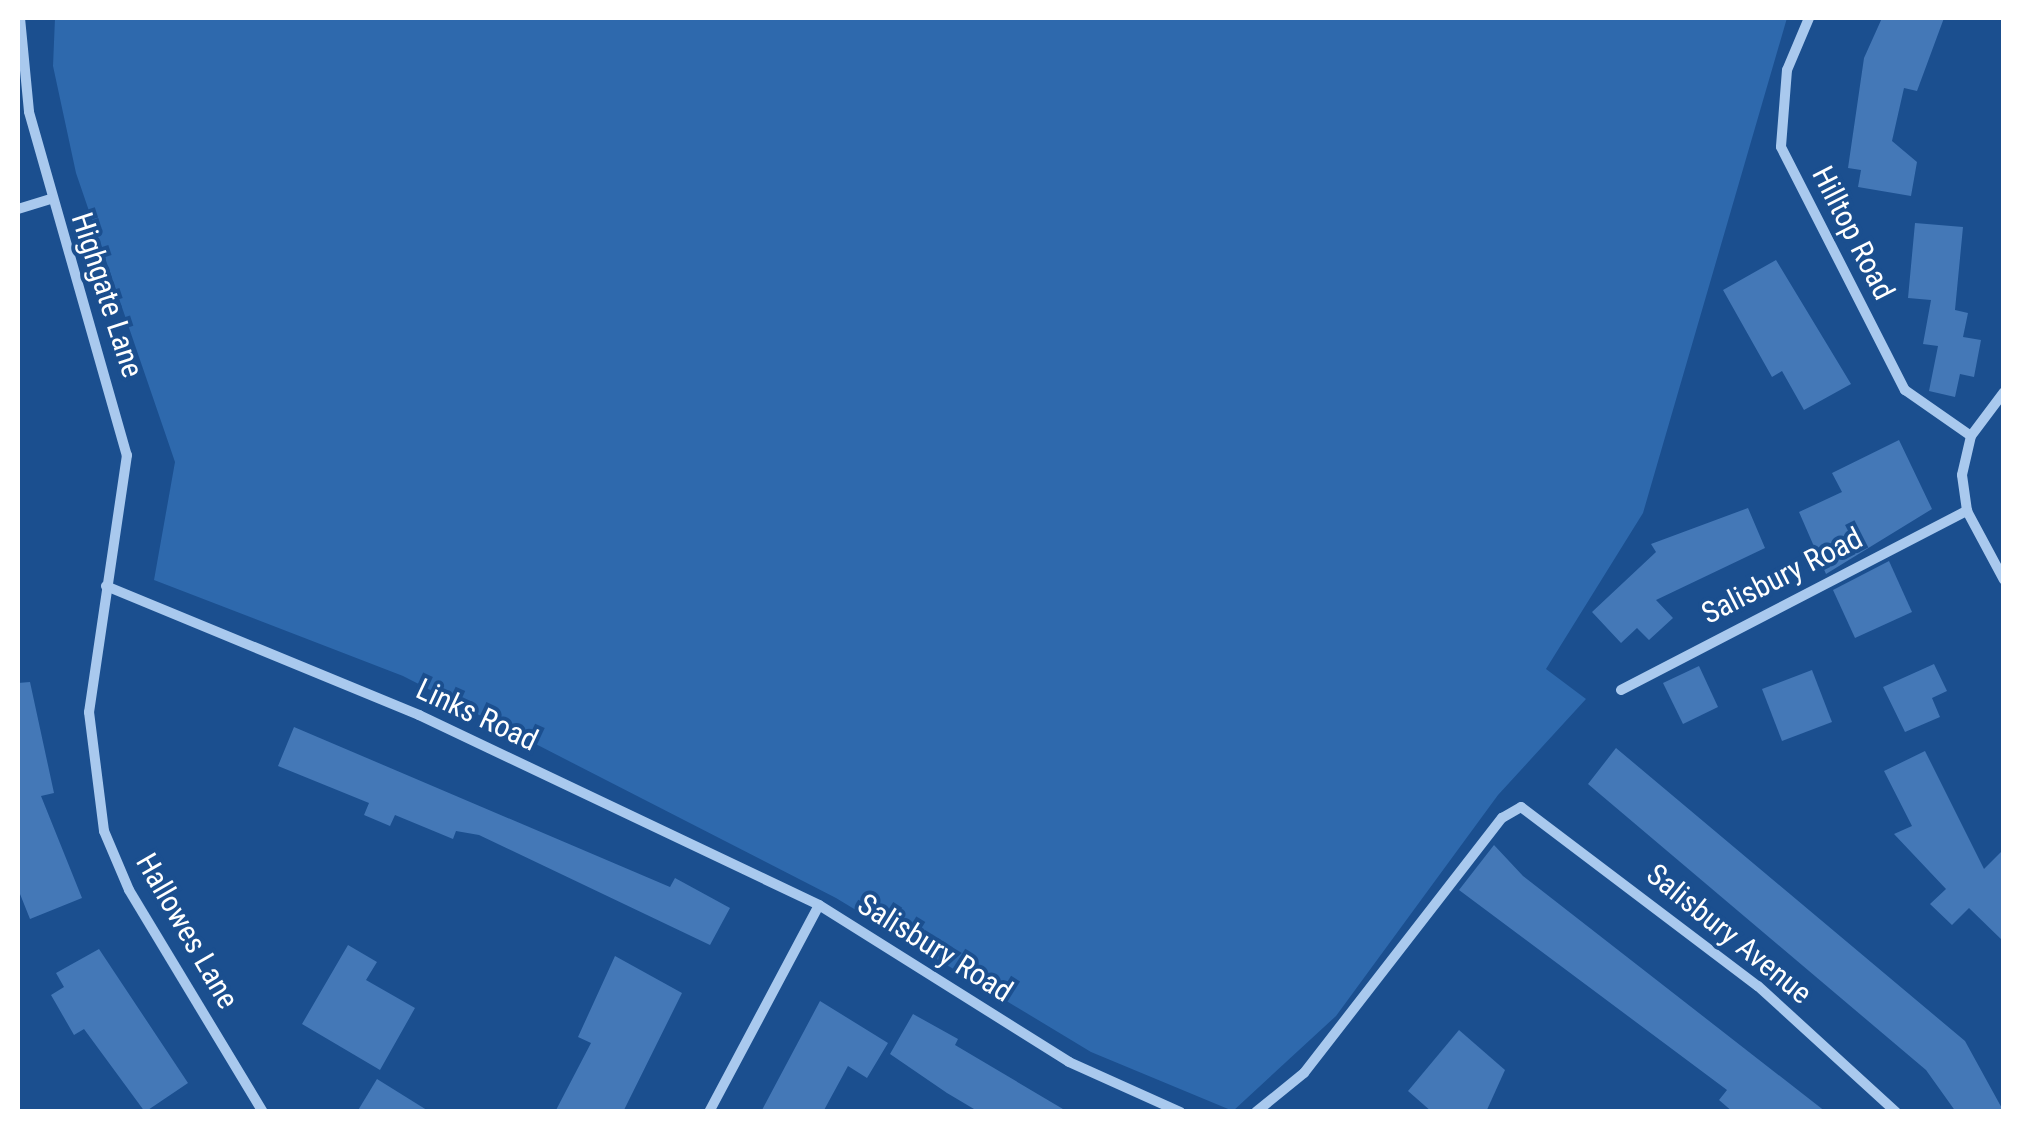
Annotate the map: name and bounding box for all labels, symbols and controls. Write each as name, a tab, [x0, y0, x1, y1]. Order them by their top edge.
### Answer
street label: Hilltop Road	[1804, 160, 1902, 306]
street label: Highgate Lane	[63, 208, 151, 382]
street label: Salisbury Road	[1696, 520, 1868, 632]
street label: Links Road	[410, 671, 544, 759]
street label: Hallowes Lane	[128, 847, 246, 1015]
street label: Salisbury Avenue	[1639, 857, 1819, 1011]
street label: Salisbury Road	[851, 886, 1019, 1010]

